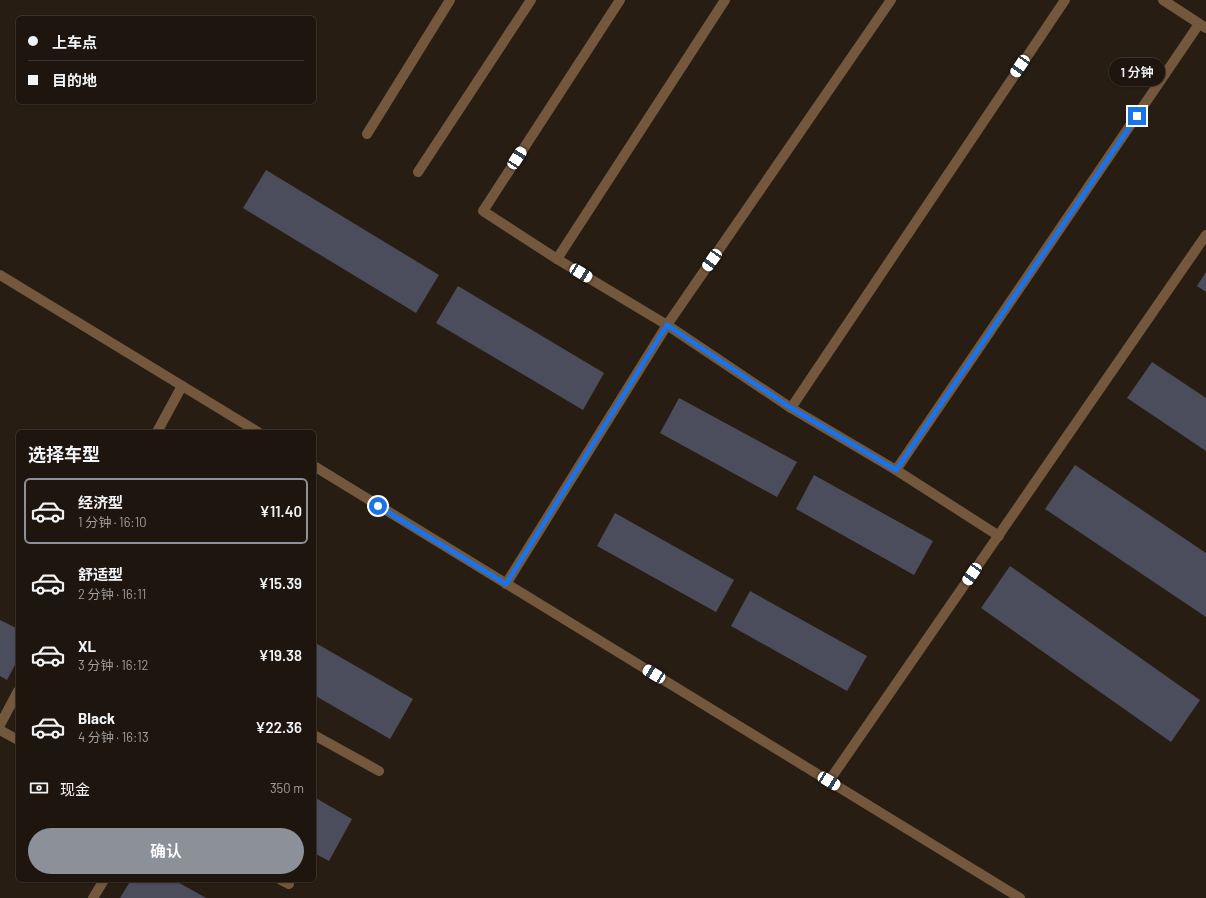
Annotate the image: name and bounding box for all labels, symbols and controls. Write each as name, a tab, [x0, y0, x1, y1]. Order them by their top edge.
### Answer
text: 上车点	[52, 33, 97, 51]
car	[1008, 53, 1032, 79]
callout: 1 分钟	[1109, 58, 1165, 86]
text: 1 分钟	[1120, 64, 1154, 80]
text: 目的地	[52, 71, 97, 89]
route end	[1128, 107, 1146, 125]
car	[505, 145, 529, 171]
car	[700, 247, 724, 273]
car	[568, 262, 594, 284]
text: 选择车型	[28, 443, 100, 465]
icon: car	[30, 493, 66, 529]
text: 经济型	[78, 493, 123, 511]
route start	[369, 497, 387, 515]
text: ¥11.40	[260, 502, 302, 520]
text: 1 分钟 · 16:10	[78, 514, 147, 530]
car	[960, 561, 984, 587]
icon: car	[30, 565, 66, 601]
text: 舒适型	[78, 565, 123, 583]
text: ¥15.39	[258, 574, 302, 592]
text: 2 分钟 · 16:11	[78, 586, 146, 602]
icon: car	[30, 637, 66, 673]
text: XL	[78, 637, 96, 655]
text: ¥19.38	[258, 646, 302, 664]
text: 3 分钟 · 16:12	[78, 657, 148, 673]
car	[641, 663, 667, 685]
icon: car	[30, 709, 66, 745]
text: Black	[78, 709, 115, 727]
text: ¥22.36	[255, 718, 302, 736]
text: 4 分钟 · 16:13	[78, 729, 149, 745]
car	[816, 770, 842, 792]
icon: cash	[28, 777, 50, 799]
text: 现金	[60, 780, 90, 798]
text: 350 m	[270, 780, 304, 796]
button: 确认	[28, 828, 304, 874]

